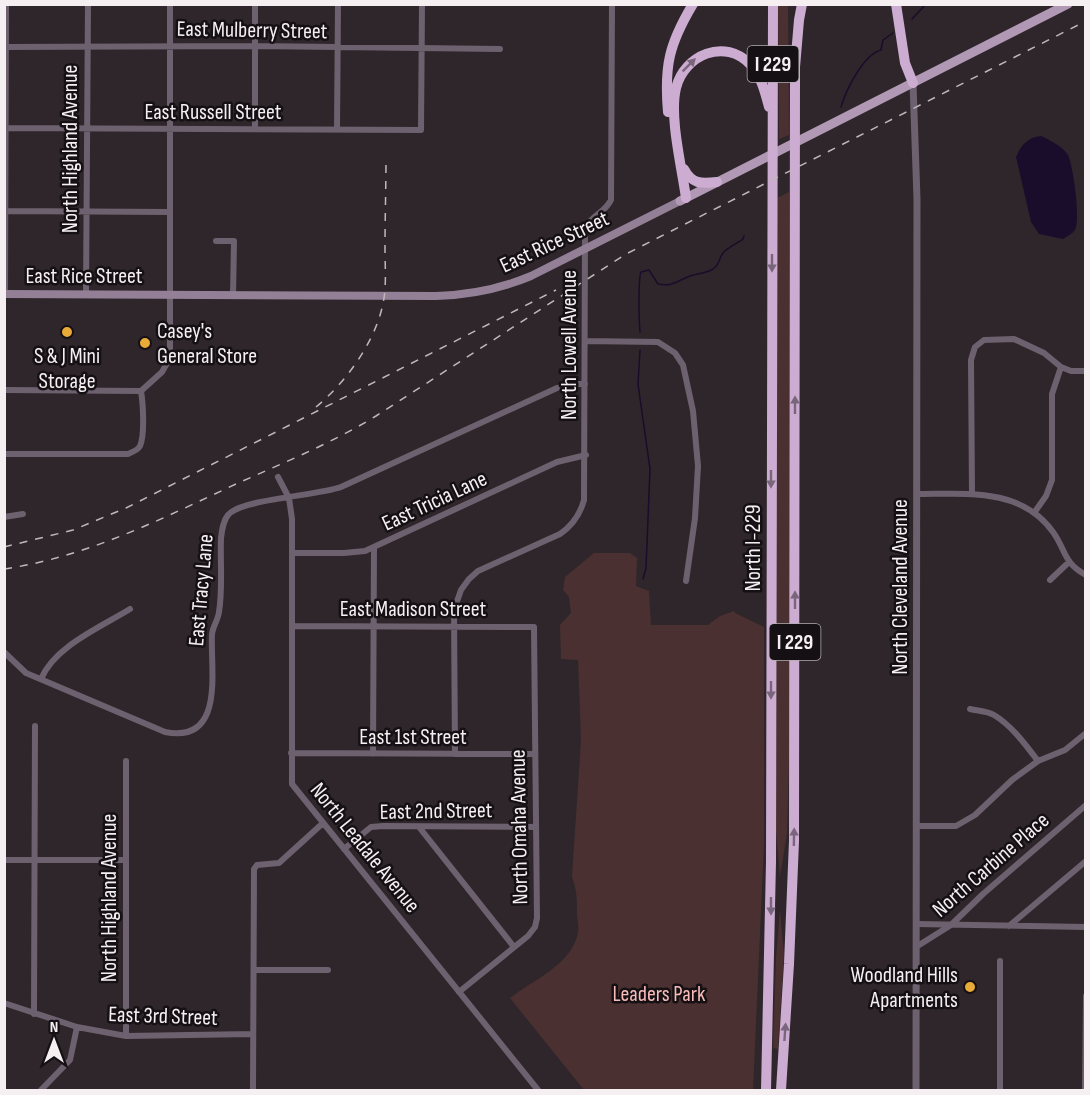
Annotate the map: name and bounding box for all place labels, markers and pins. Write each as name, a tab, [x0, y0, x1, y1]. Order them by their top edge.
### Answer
place label: Casey's General Store	[157, 318, 257, 370]
marker: S & J Mini Storage	[60, 325, 74, 339]
marker: Casey's General Store	[138, 336, 152, 350]
place label: S & J Mini Storage	[34, 343, 100, 395]
place label: Woodland Hills Apartments	[851, 962, 958, 1014]
marker: Woodland Hills Apartments	[963, 980, 977, 994]

